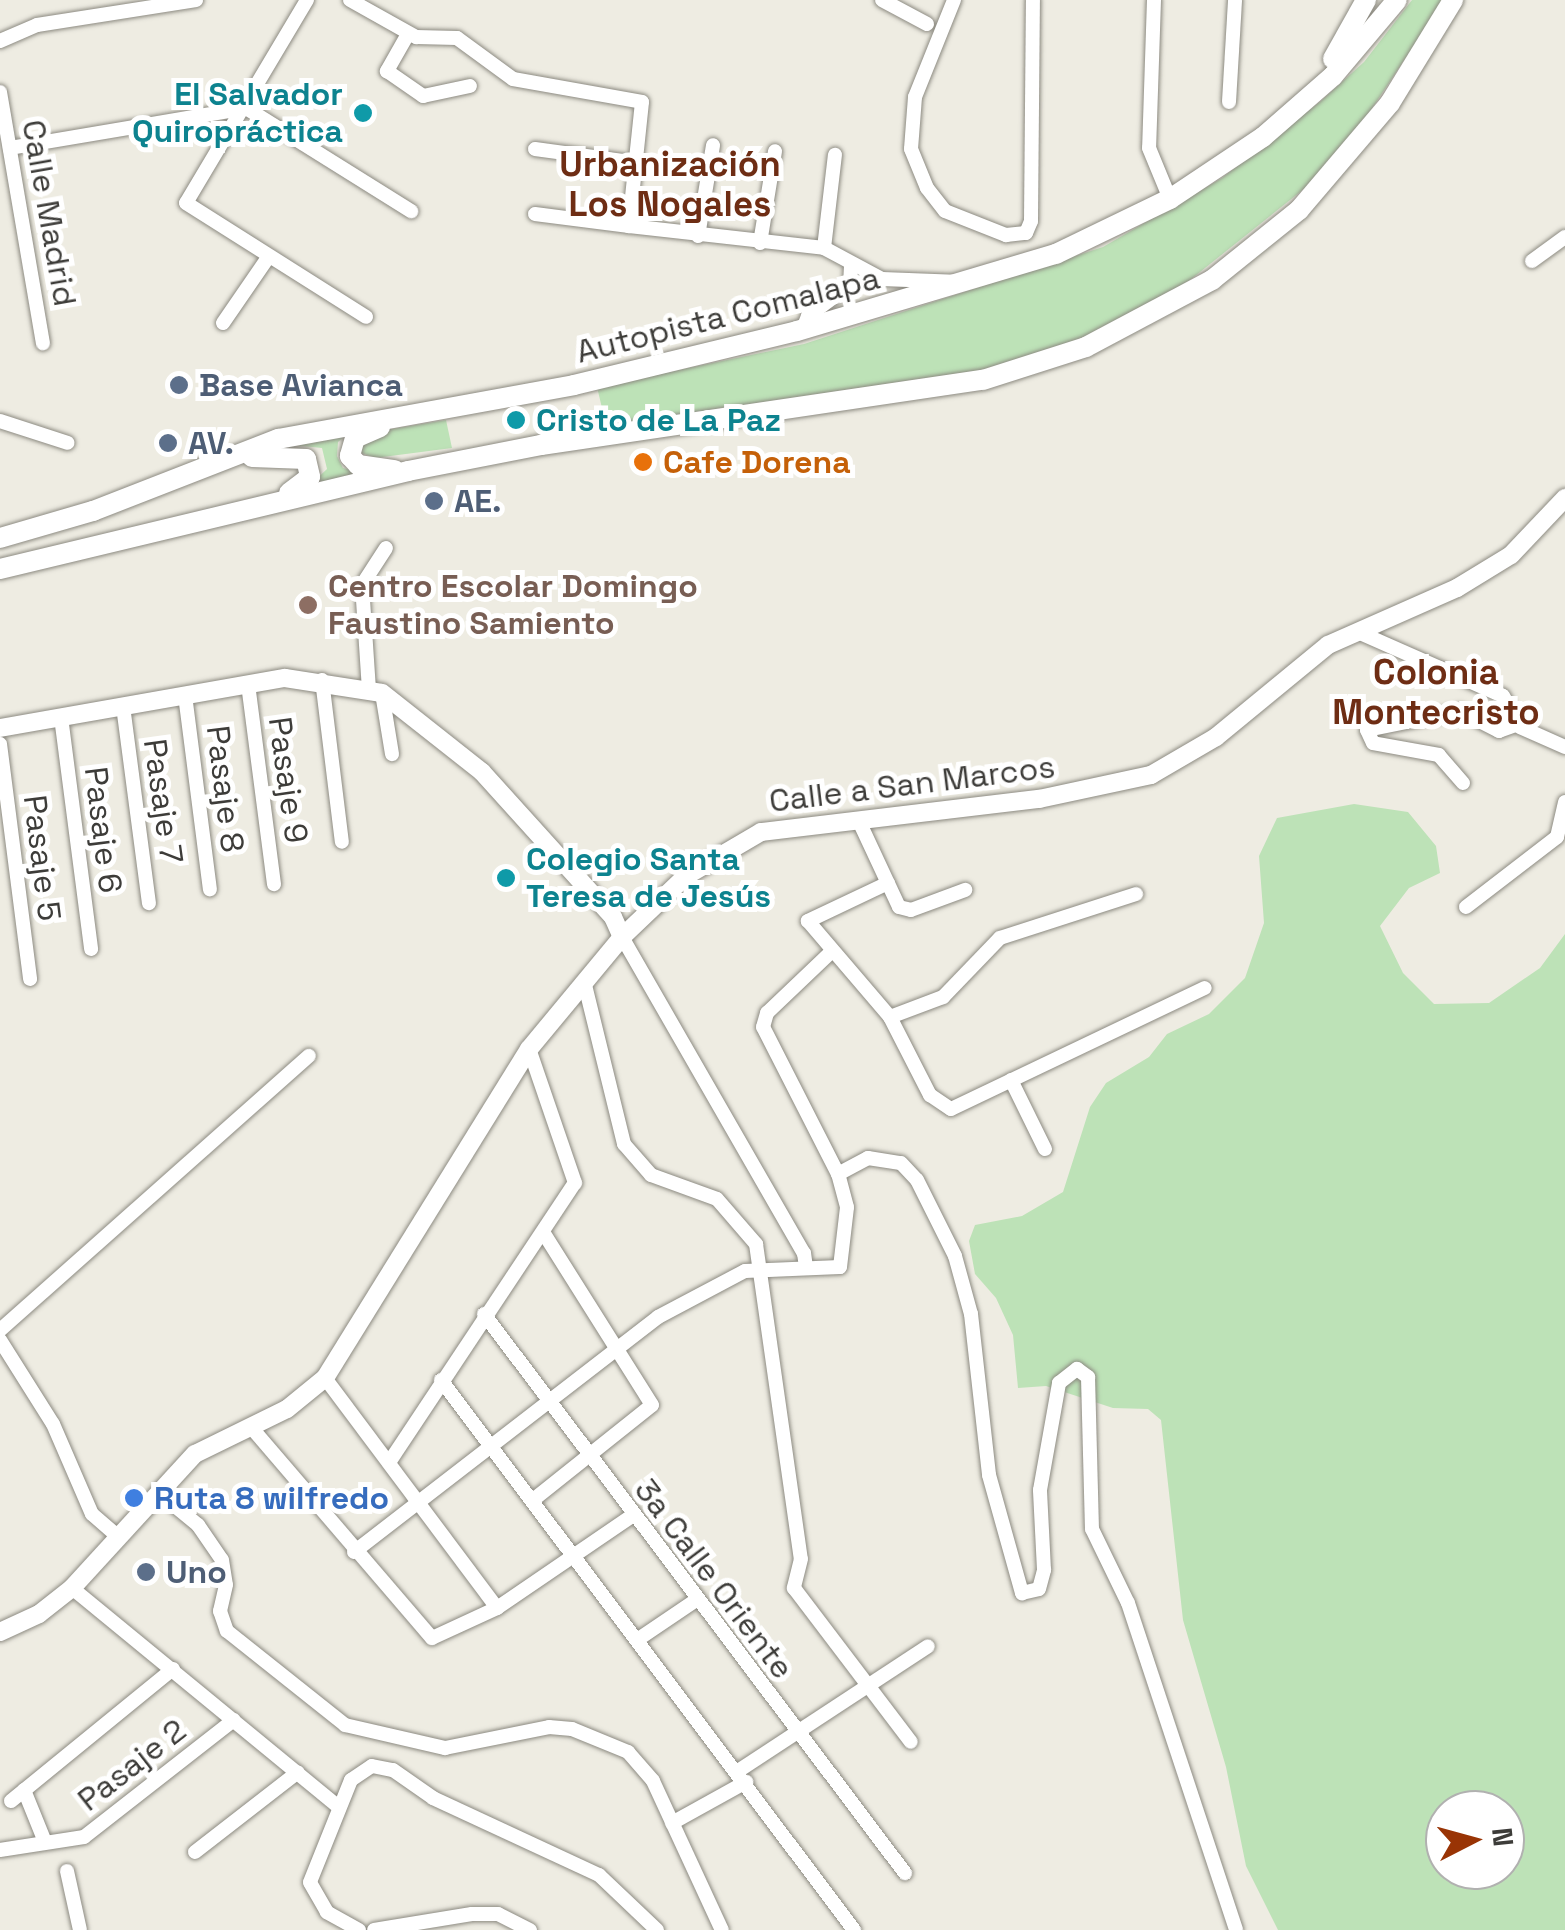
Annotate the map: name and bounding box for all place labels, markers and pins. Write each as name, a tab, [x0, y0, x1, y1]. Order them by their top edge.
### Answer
place label: El Salvador Quiropráctica	[132, 76, 343, 151]
marker: El Salvador Quiropráctica	[352, 102, 374, 124]
place label: Base Avianca	[199, 366, 403, 404]
marker: Base Avianca	[168, 374, 190, 396]
place label: Cristo de La Paz	[536, 401, 781, 439]
marker: Cristo de La Paz	[505, 409, 527, 431]
place label: AV.	[188, 424, 234, 462]
marker: AV.	[157, 432, 179, 454]
place label: Cafe Dorena	[663, 443, 851, 481]
marker: Cafe Dorena	[632, 451, 654, 473]
place label: AE.	[454, 482, 502, 520]
marker: AE.	[423, 490, 445, 512]
place label: Centro Escolar Domingo Faustino Samiento	[328, 568, 698, 643]
marker: Centro Escolar Domingo Faustino Samiento	[297, 594, 319, 616]
place label: Colegio Santa Teresa de Jesús	[526, 841, 771, 916]
marker: Colegio Santa Teresa de Jesús	[495, 867, 517, 889]
place label: Ruta 8 wilfredo	[154, 1479, 389, 1517]
marker: Ruta 8 wilfredo	[123, 1487, 145, 1509]
place label: Uno	[166, 1553, 227, 1591]
marker: Uno	[135, 1561, 157, 1583]

